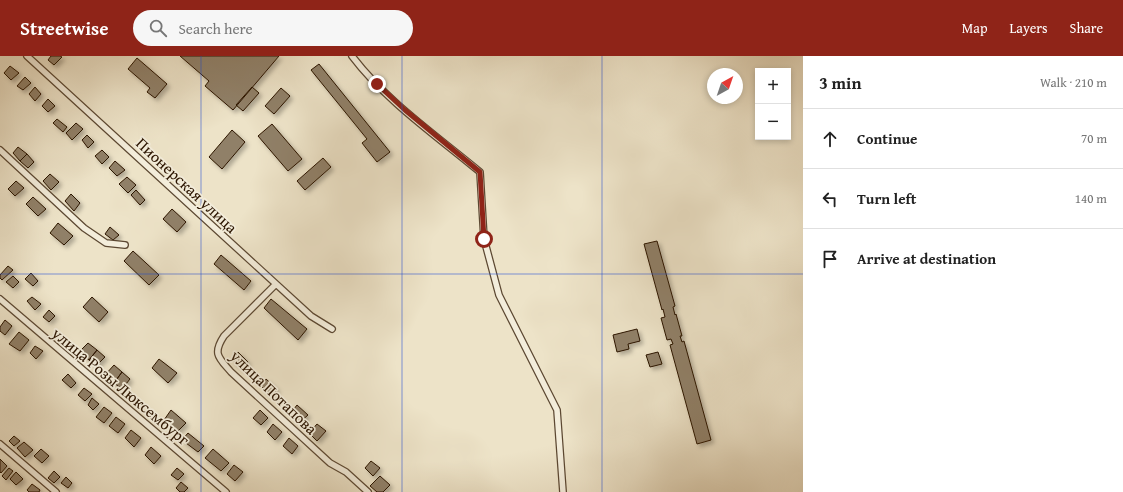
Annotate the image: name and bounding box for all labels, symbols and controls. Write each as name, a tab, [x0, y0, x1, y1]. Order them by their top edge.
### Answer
search box	[133, 10, 413, 46]
text: Streetwise	[20, 14, 109, 42]
icon: search	[147, 17, 169, 39]
text: Search here	[179, 18, 253, 39]
text: Map	[962, 18, 988, 38]
text: Layers	[1010, 18, 1048, 38]
text: Share	[1070, 18, 1103, 38]
north arrow	[707, 68, 743, 104]
map controls	[755, 68, 791, 140]
button: +	[755, 68, 791, 104]
text: 3 min	[819, 70, 861, 95]
text: Walk · 210 m	[1040, 73, 1107, 92]
route end	[368, 75, 386, 93]
button: −	[755, 104, 791, 140]
icon: ahead	[819, 128, 841, 150]
text: Continue	[857, 128, 918, 149]
text: 70 m	[1081, 129, 1107, 148]
street label: Пионерская улица	[131, 131, 243, 239]
icon: left	[819, 188, 841, 210]
text: Turn left	[857, 188, 916, 209]
text: 140 m	[1075, 189, 1107, 208]
route start	[475, 230, 493, 248]
icon: arrive	[819, 248, 841, 270]
text: Arrive at destination	[857, 248, 996, 269]
street label: улица Розы Люксембург	[46, 321, 195, 451]
street label: улица Потапова	[224, 343, 323, 440]

